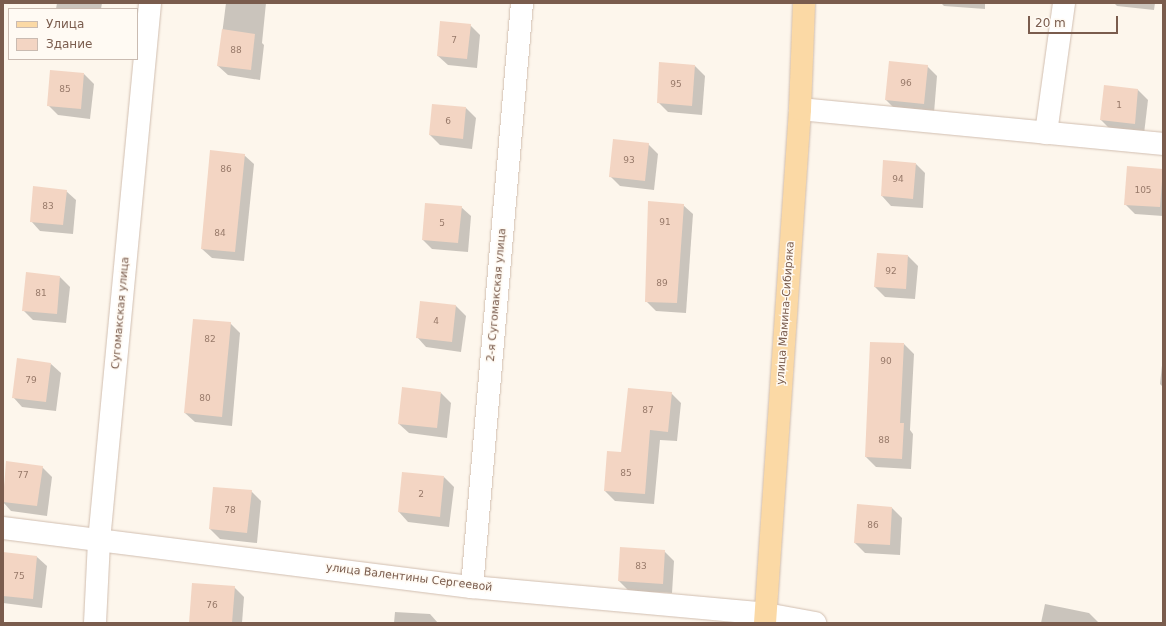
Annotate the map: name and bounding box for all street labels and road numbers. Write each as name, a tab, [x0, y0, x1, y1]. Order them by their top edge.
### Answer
street label: 2-я Сугомакская улица	[485, 228, 509, 362]
street label: улица Мамина-Сибиряка	[774, 241, 798, 385]
street label: Сугомакская улица	[110, 256, 132, 370]
street label: улица Валентины Сергеевой	[325, 561, 493, 595]

